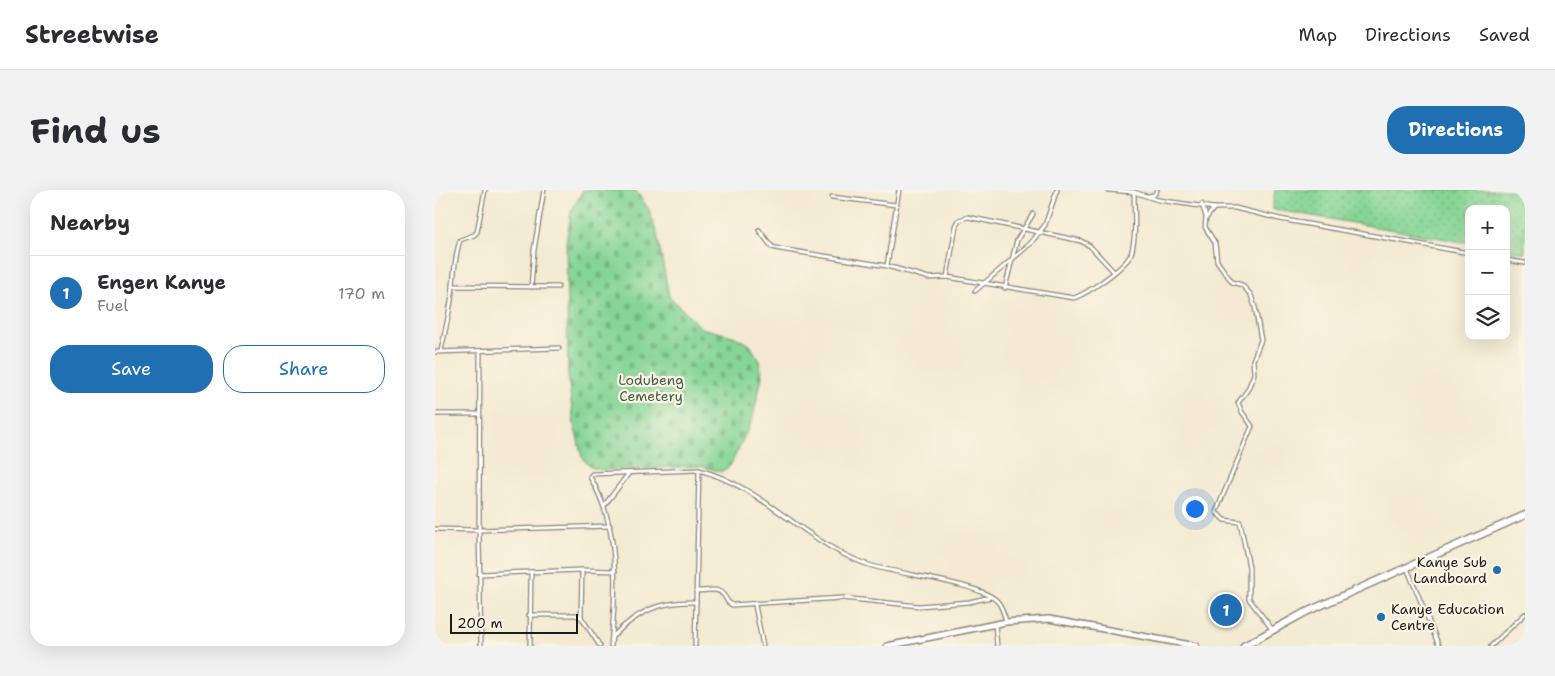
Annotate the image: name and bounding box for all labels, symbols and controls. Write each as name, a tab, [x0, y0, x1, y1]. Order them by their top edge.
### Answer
text: Streetwise	[25, 19, 159, 51]
text: Map	[1299, 23, 1337, 47]
text: Directions	[1365, 23, 1451, 47]
text: Saved	[1479, 23, 1530, 47]
button: Directions	[1387, 106, 1525, 154]
text: Find us	[30, 107, 161, 154]
map controls	[1465, 205, 1510, 340]
button: +	[1465, 205, 1510, 250]
text: Nearby	[50, 209, 130, 237]
button: −	[1465, 250, 1510, 295]
text: Engen Kanye	[97, 270, 226, 295]
text: 1	[62, 283, 70, 304]
text: 170 m	[338, 283, 385, 304]
text: Fuel	[97, 295, 128, 316]
button: layers	[1465, 295, 1510, 340]
button: Save	[50, 345, 213, 393]
button: Share	[223, 345, 385, 393]
park label: Lodubeng Cemetery	[618, 371, 684, 405]
your location	[1182, 496, 1208, 522]
place label: Kanye Sub Landboard	[1413, 553, 1487, 587]
marker: Kanye Sub Landboard	[1491, 564, 1503, 576]
pin: 1	[1210, 591, 1242, 629]
place label: Kanye Education Centre	[1391, 600, 1505, 634]
scale bar	[450, 611, 577, 634]
marker: Kanye Education Centre	[1375, 611, 1387, 623]
text: 200 m	[457, 614, 503, 632]

